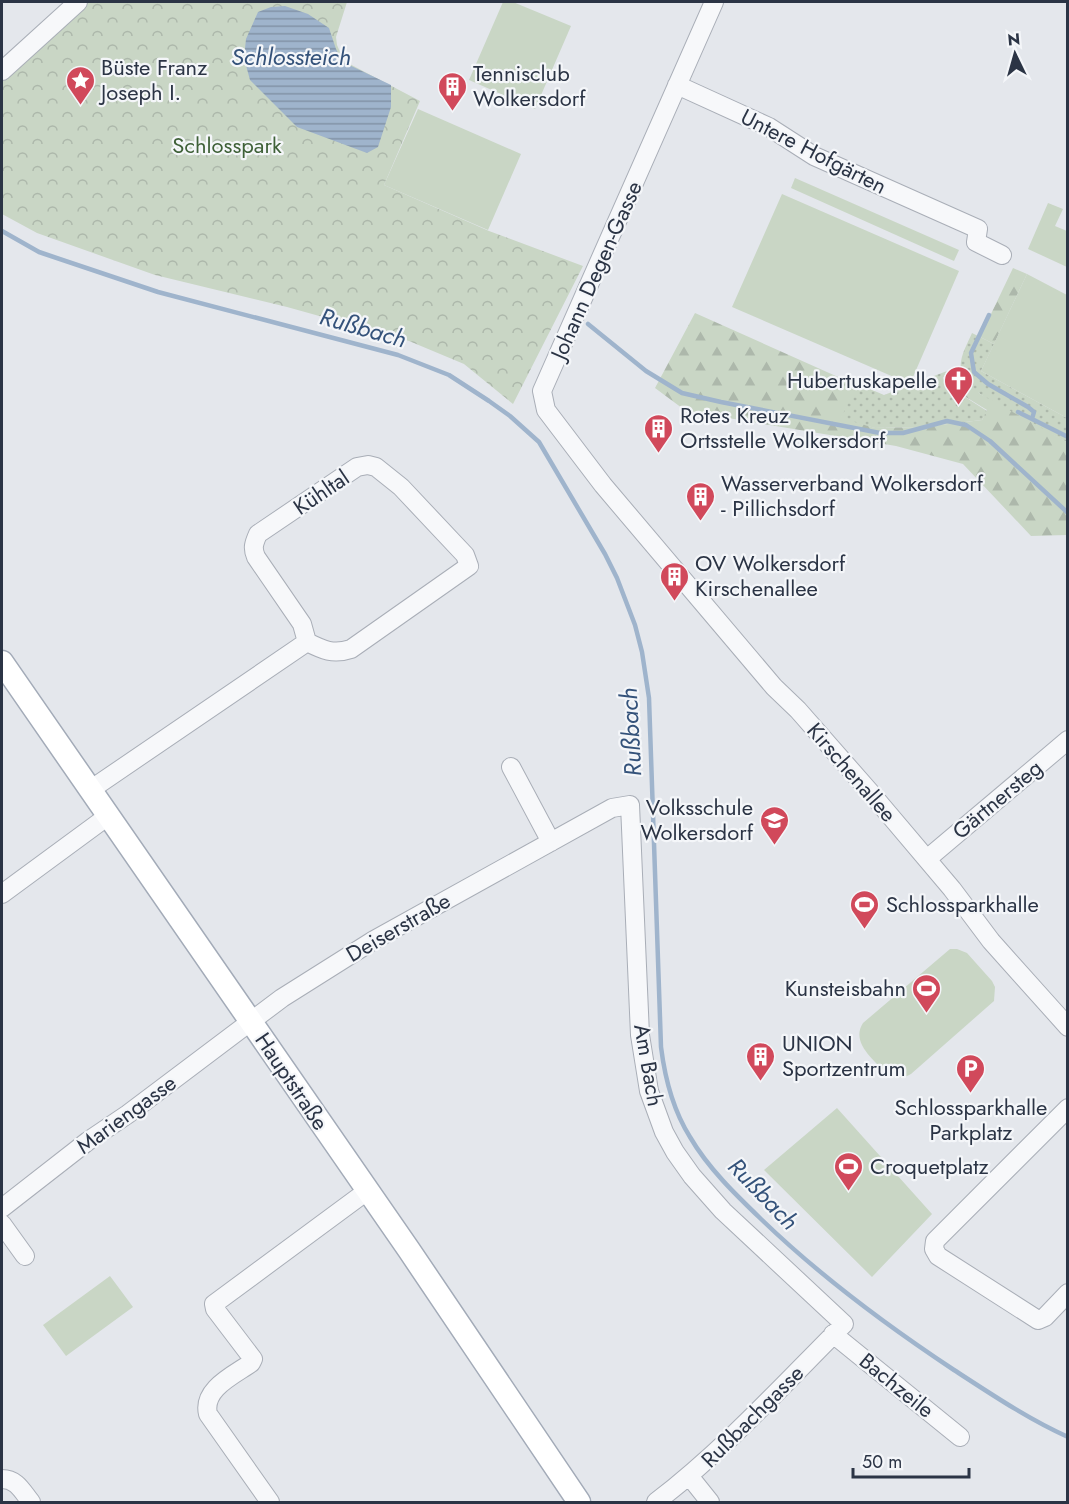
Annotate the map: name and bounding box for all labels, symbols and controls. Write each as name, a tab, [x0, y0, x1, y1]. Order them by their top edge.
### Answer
north arrow	[985, 24, 1045, 84]
text: N	[1006, 28, 1021, 52]
water label: Schlossteich	[231, 39, 351, 74]
place label: Büste Franz Joseph I.	[98, 51, 207, 108]
place label: Tennisclub Wolkersdorf	[473, 57, 586, 114]
place icon: Büste Franz Joseph I.	[64, 64, 96, 106]
building icon: Tennisclub Wolkersdorf	[436, 70, 468, 112]
street label: Untere Hofgärten	[735, 100, 893, 202]
park label: Schlosspark	[172, 129, 282, 161]
street label: Johann Degen-Gasse	[541, 176, 650, 367]
water label: Rußbach	[316, 298, 411, 357]
place label: Hubertuskapelle	[787, 364, 937, 396]
church icon: Hubertuskapelle	[942, 364, 974, 406]
place label: Rotes Kreuz Ortsstelle Wolkersdorf	[680, 399, 886, 456]
building icon: Rotes Kreuz Ortsstelle Wolkersdorf	[643, 412, 675, 454]
street label: Kühltal	[287, 462, 355, 522]
place label: Wasserverband Wolkersdorf - Pillichsdorf	[721, 467, 984, 524]
building icon: Wasserverband Wolkersdorf - Pillichsdorf	[684, 480, 716, 522]
place label: OV Wolkersdorf Kirschenallee	[695, 547, 846, 604]
building icon: OV Wolkersdorf Kirschenallee	[658, 560, 690, 602]
water label: Rußbach	[611, 687, 650, 777]
street label: Kirschenallee	[800, 715, 904, 829]
street label: Gärtnersteg	[945, 752, 1049, 846]
place label: Volksschule Wolkersdorf	[640, 791, 754, 848]
school or university icon: Volksschule Wolkersdorf	[758, 804, 790, 846]
street label: Deiserstraße	[340, 884, 456, 970]
sports icon: Schlossparkhalle	[849, 888, 881, 930]
place label: Schlossparkhalle	[886, 888, 1039, 920]
place label: Kunsteisbahn	[785, 972, 906, 1004]
sports icon: Kunsteisbahn	[911, 972, 943, 1014]
street label: Am Bach	[626, 1021, 672, 1109]
street label: Hauptstraße	[247, 1026, 337, 1136]
place label: UNION Sportzentrum	[782, 1027, 906, 1084]
building icon: UNION Sportzentrum	[745, 1040, 777, 1082]
parking icon: Schlossparkhalle Parkplatz	[955, 1052, 987, 1094]
street label: Mariengasse	[69, 1067, 183, 1161]
place label: Schlossparkhalle Parkplatz	[895, 1091, 1047, 1148]
water label: Rußbach	[720, 1150, 807, 1238]
sports icon: Croquetplatz	[833, 1150, 865, 1192]
place label: Croquetplatz	[870, 1150, 989, 1182]
street label: Bachzeile	[853, 1345, 941, 1425]
street label: Rußbachgasse	[693, 1357, 811, 1475]
scale bar	[853, 1441, 968, 1479]
text: 50 m	[862, 1449, 902, 1475]

